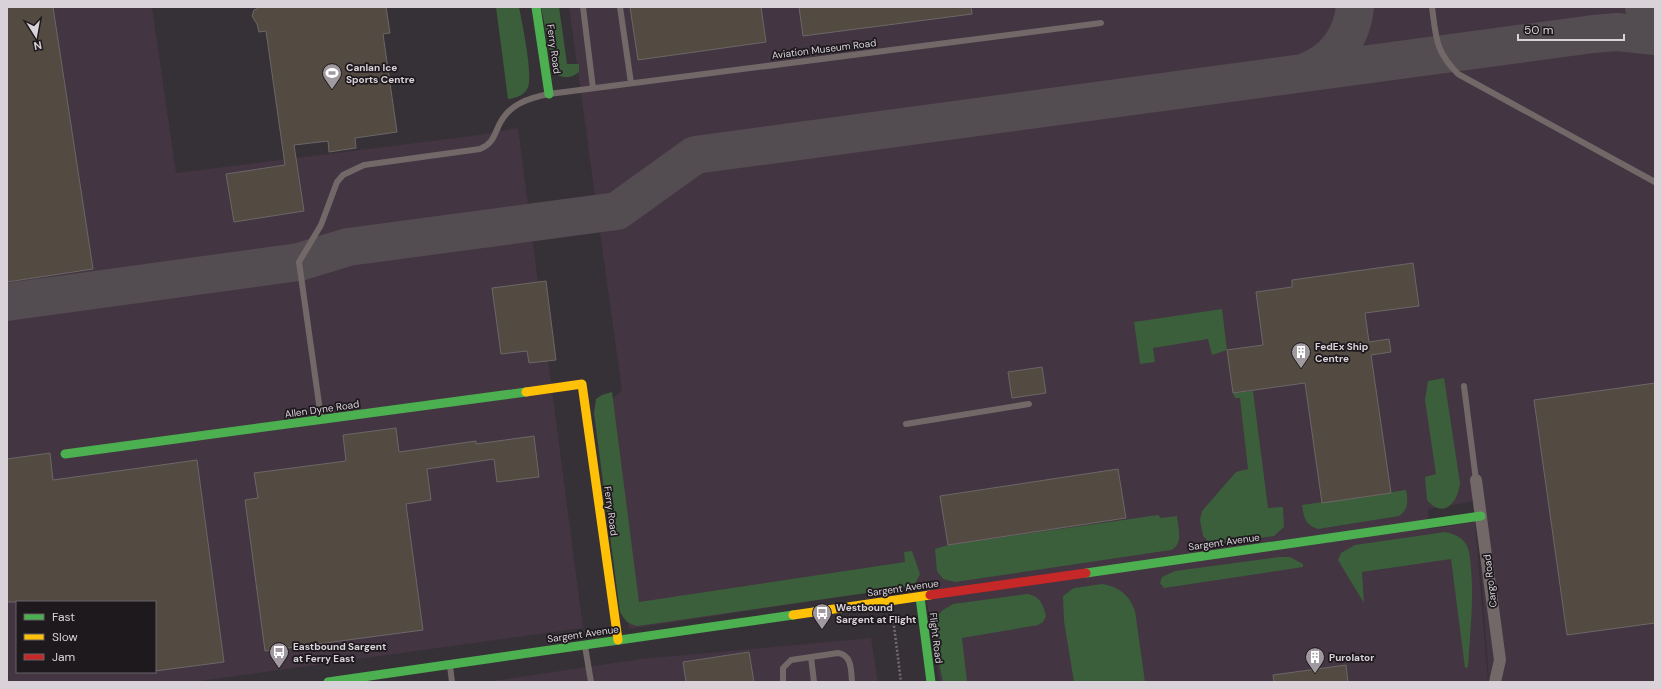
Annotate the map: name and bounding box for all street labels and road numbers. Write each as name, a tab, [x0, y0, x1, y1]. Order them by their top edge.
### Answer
street label: Ferry Road	[544, 23, 564, 75]
street label: Aviation Museum Road	[771, 36, 877, 62]
street label: Allen Dyne Road	[284, 397, 360, 421]
street label: Ferry Road	[601, 485, 621, 537]
street label: Sargent Avenue	[1187, 530, 1261, 553]
street label: Cargo Road	[1480, 554, 1500, 608]
street label: Sargent Avenue	[866, 576, 940, 599]
street label: Flight Road	[926, 612, 946, 664]
street label: Sargent Avenue	[546, 622, 620, 645]

